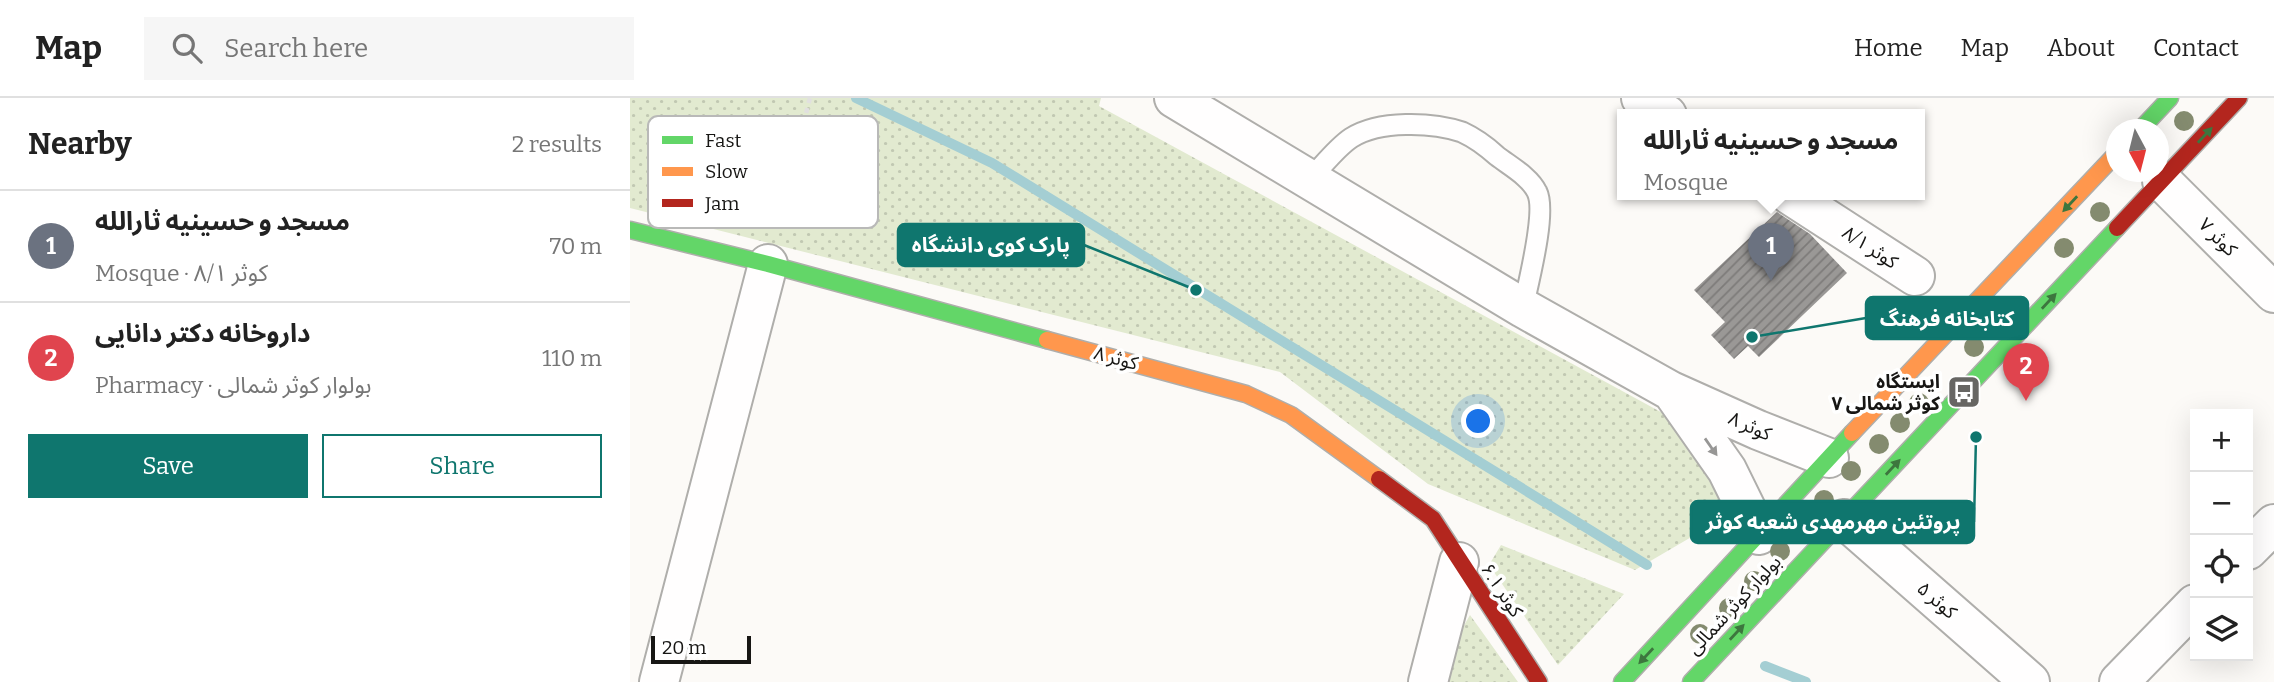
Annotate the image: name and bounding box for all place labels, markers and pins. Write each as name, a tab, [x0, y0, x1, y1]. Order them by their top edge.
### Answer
pin: 1	[1748, 223, 1794, 281]
callout: پارک کوی دانشگاه	[898, 224, 1084, 266]
callout: کتابخانه فرهنگ	[1866, 297, 2028, 339]
pin: 2	[2003, 343, 2049, 401]
place label: ایستگاه کوثر شمالی ۷	[1832, 370, 1940, 415]
bus stop icon: ایستگاه کوثر شمالی ۷	[1945, 373, 1983, 411]
callout: پروتئین مهرمهدی شعبه کوثر	[1691, 501, 1974, 543]

